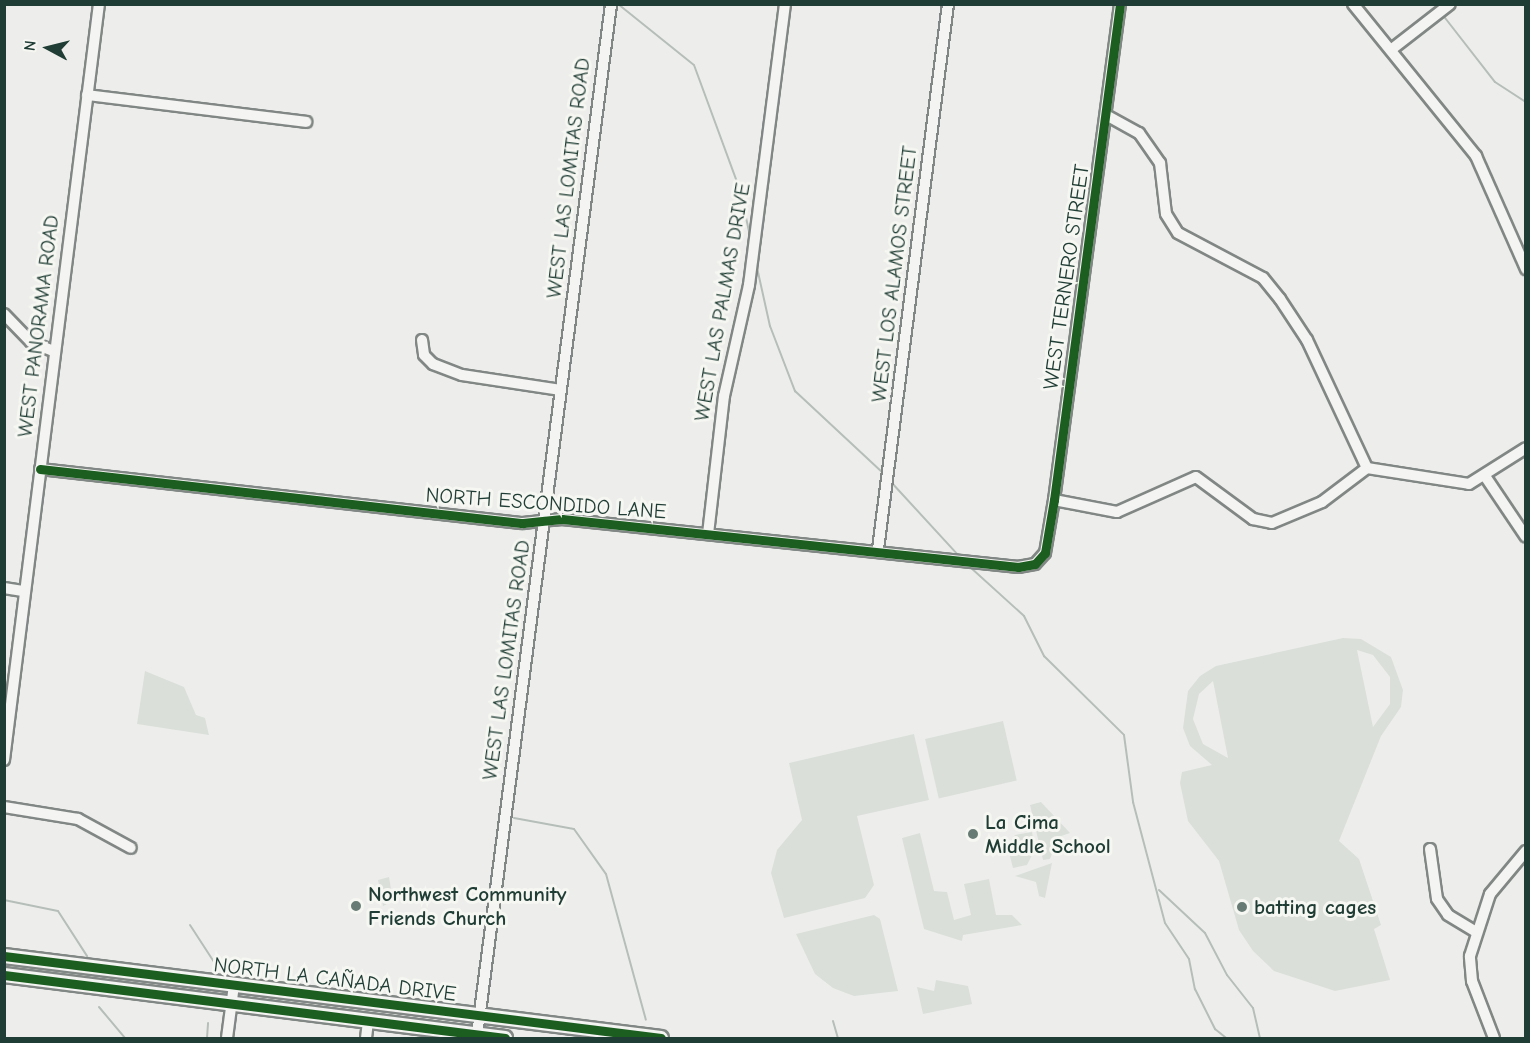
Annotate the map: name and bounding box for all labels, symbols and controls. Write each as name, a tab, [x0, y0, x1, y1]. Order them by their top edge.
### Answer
north arrow	[18, 18, 78, 78]
text: N	[21, 40, 40, 52]
street label: WEST LAS LOMITAS ROAD	[541, 56, 595, 300]
street label: WEST LOS ALAMOS STREET	[866, 144, 922, 404]
street label: WEST TERNERO STREET	[1038, 163, 1094, 391]
street label: WEST LAS PALMAS DRIVE	[689, 181, 755, 423]
street label: WEST PANORAMA ROAD	[12, 213, 64, 439]
street label: NORTH ESCONDIDO LANE	[425, 482, 667, 524]
street label: WEST LAS LOMITAS ROAD	[477, 538, 535, 782]
place label: La Cima Middle School	[985, 809, 1111, 859]
marker: La Cima Middle School	[966, 827, 980, 841]
place label: Northwest Community Friends Church	[368, 881, 566, 931]
place label: batting cages	[1254, 894, 1376, 920]
marker: Northwest Community Friends Church	[349, 899, 363, 913]
marker: batting cages	[1235, 900, 1249, 914]
street label: NORTH LA CAÑADA DRIVE	[212, 952, 458, 1006]

